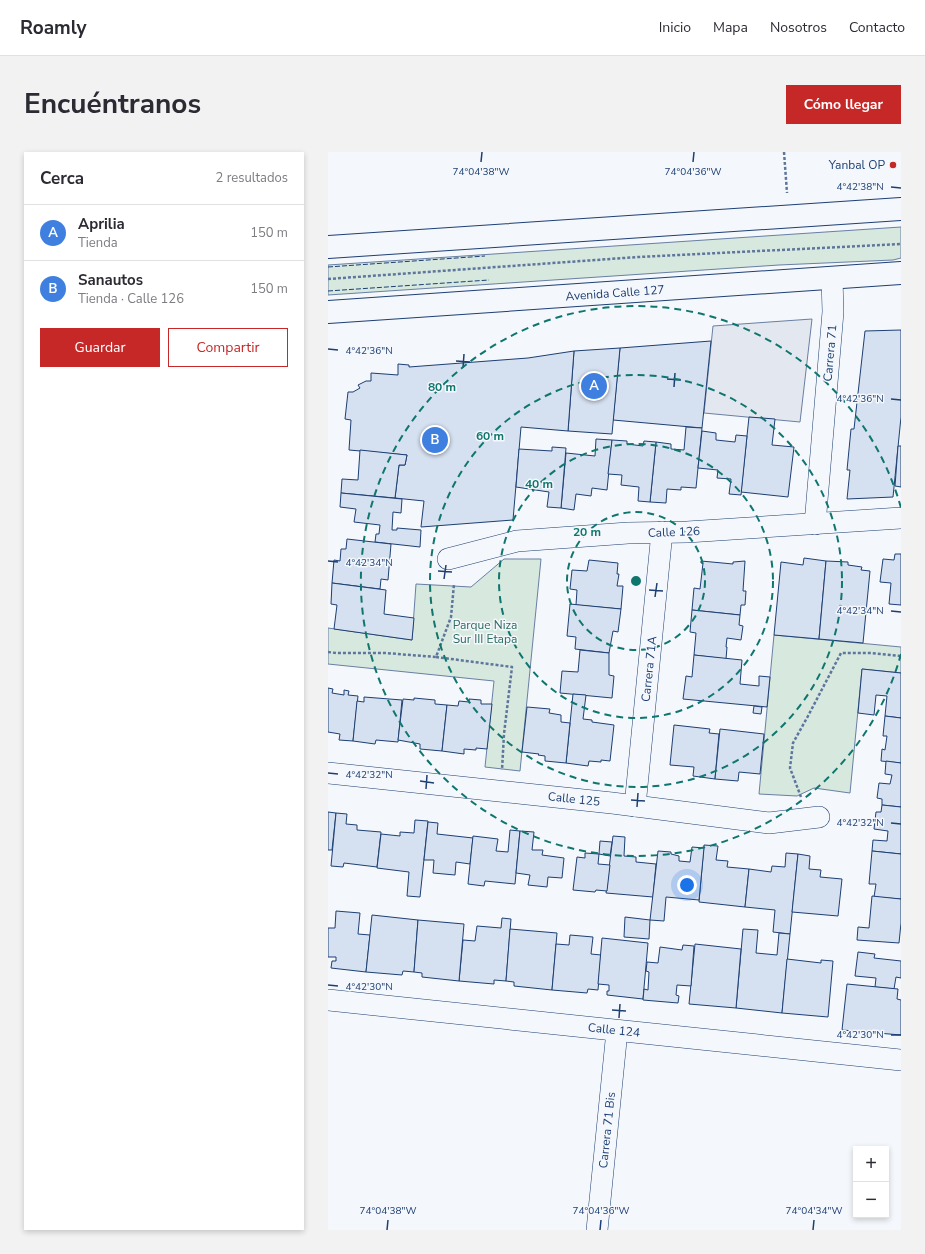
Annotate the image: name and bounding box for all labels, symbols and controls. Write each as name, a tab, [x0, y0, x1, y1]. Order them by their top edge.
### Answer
text: Roamly	[20, 15, 87, 41]
text: Inicio	[659, 18, 691, 37]
text: Mapa	[713, 18, 748, 37]
text: Nosotros	[770, 18, 827, 37]
text: Contacto	[849, 18, 905, 37]
text: Encuéntranos	[24, 85, 201, 123]
button: Cómo llegar	[786, 85, 901, 124]
place label: Yanbal OP	[828, 157, 885, 173]
marker: Yanbal OP	[888, 160, 898, 170]
text: 74°04'38"W	[453, 165, 509, 179]
text: 74°04'36"W	[665, 165, 721, 179]
text: Cerca	[40, 167, 84, 190]
text: 2 resultados	[216, 169, 288, 187]
text: 4°42'38"N	[836, 180, 884, 194]
text: Aprilia	[78, 214, 125, 234]
text: A	[48, 224, 58, 242]
text: 150 m	[250, 224, 288, 242]
text: Tienda	[78, 234, 118, 252]
text: Sanautos	[78, 270, 143, 290]
text: B	[49, 280, 57, 298]
text: 150 m	[250, 280, 288, 298]
street label: Avenida Calle 127	[565, 282, 665, 304]
text: Tienda · Calle 126	[78, 290, 184, 308]
street label: Carrera 71	[820, 324, 840, 382]
button: Guardar	[40, 328, 160, 367]
button: Compartir	[168, 328, 288, 367]
text: 4°42'36"N	[345, 344, 393, 358]
pin: A	[581, 371, 607, 401]
text: 80 m	[428, 379, 456, 395]
text: 4°42'36"N	[836, 392, 884, 406]
pin: B	[422, 425, 448, 455]
text: 60 m	[476, 428, 504, 444]
text: 40 m	[525, 476, 553, 492]
street label: Calle 126	[648, 523, 700, 541]
text: 20 m	[573, 524, 601, 540]
text: 4°42'34"N	[345, 556, 393, 570]
centre of rings	[629, 574, 643, 588]
text: 4°42'34"N	[836, 604, 884, 618]
park label: Parque Niza Sur III Etapa	[453, 617, 517, 647]
street label: Carrera 71A	[638, 635, 660, 703]
text: 4°42'32"N	[345, 768, 393, 782]
street label: Calle 125	[547, 788, 601, 810]
text: 4°42'32"N	[836, 816, 884, 830]
your location	[677, 875, 697, 895]
text: 4°42'30"N	[345, 980, 393, 994]
street label: Calle 124	[587, 1019, 641, 1041]
text: 4°42'30"N	[836, 1028, 884, 1042]
street label: Carrera 71 Bis	[595, 1091, 619, 1169]
map controls	[853, 1146, 889, 1218]
button: +	[853, 1146, 889, 1182]
button: −	[853, 1182, 889, 1218]
text: 74°04'38"W	[360, 1204, 416, 1218]
text: 74°04'36"W	[573, 1204, 629, 1218]
text: 74°04'34"W	[786, 1204, 842, 1218]

